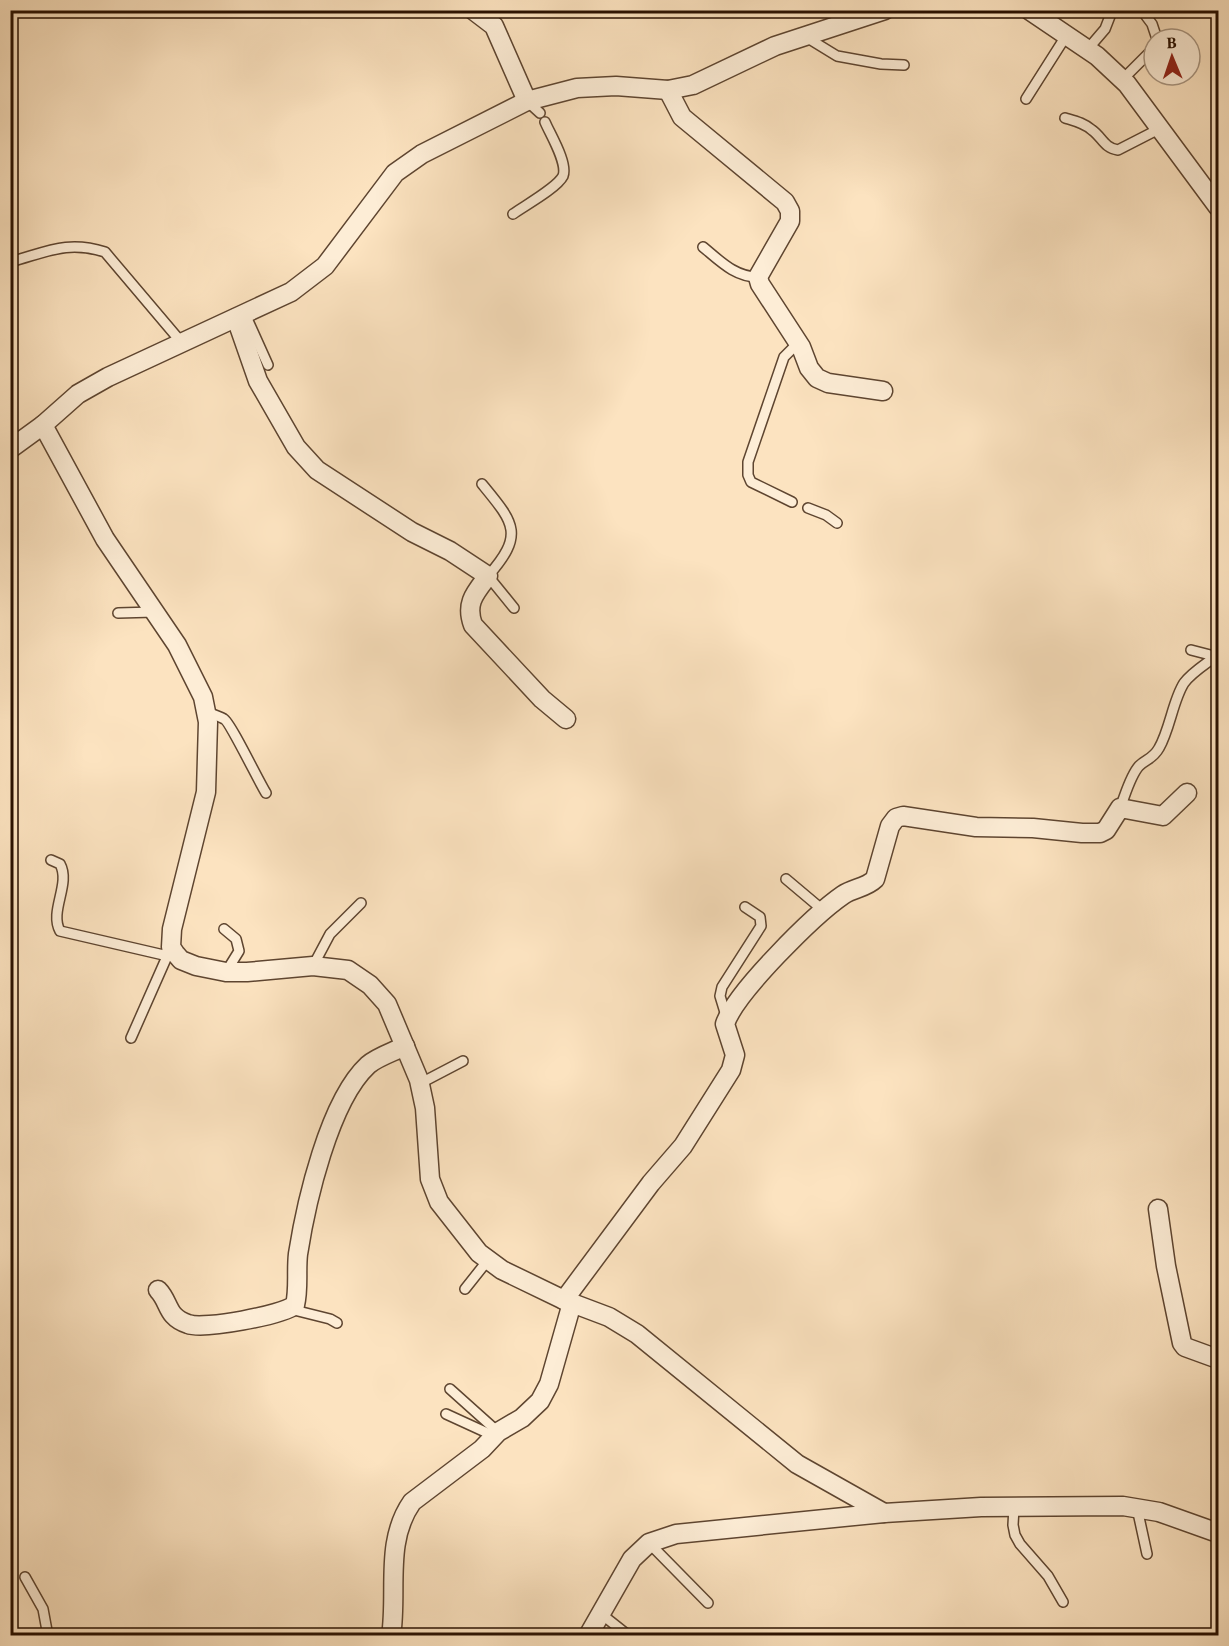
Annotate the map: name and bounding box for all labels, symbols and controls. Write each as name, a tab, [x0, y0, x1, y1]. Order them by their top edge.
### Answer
north arrow	[1142, 27, 1202, 87]
text: B	[1166, 32, 1177, 53]

